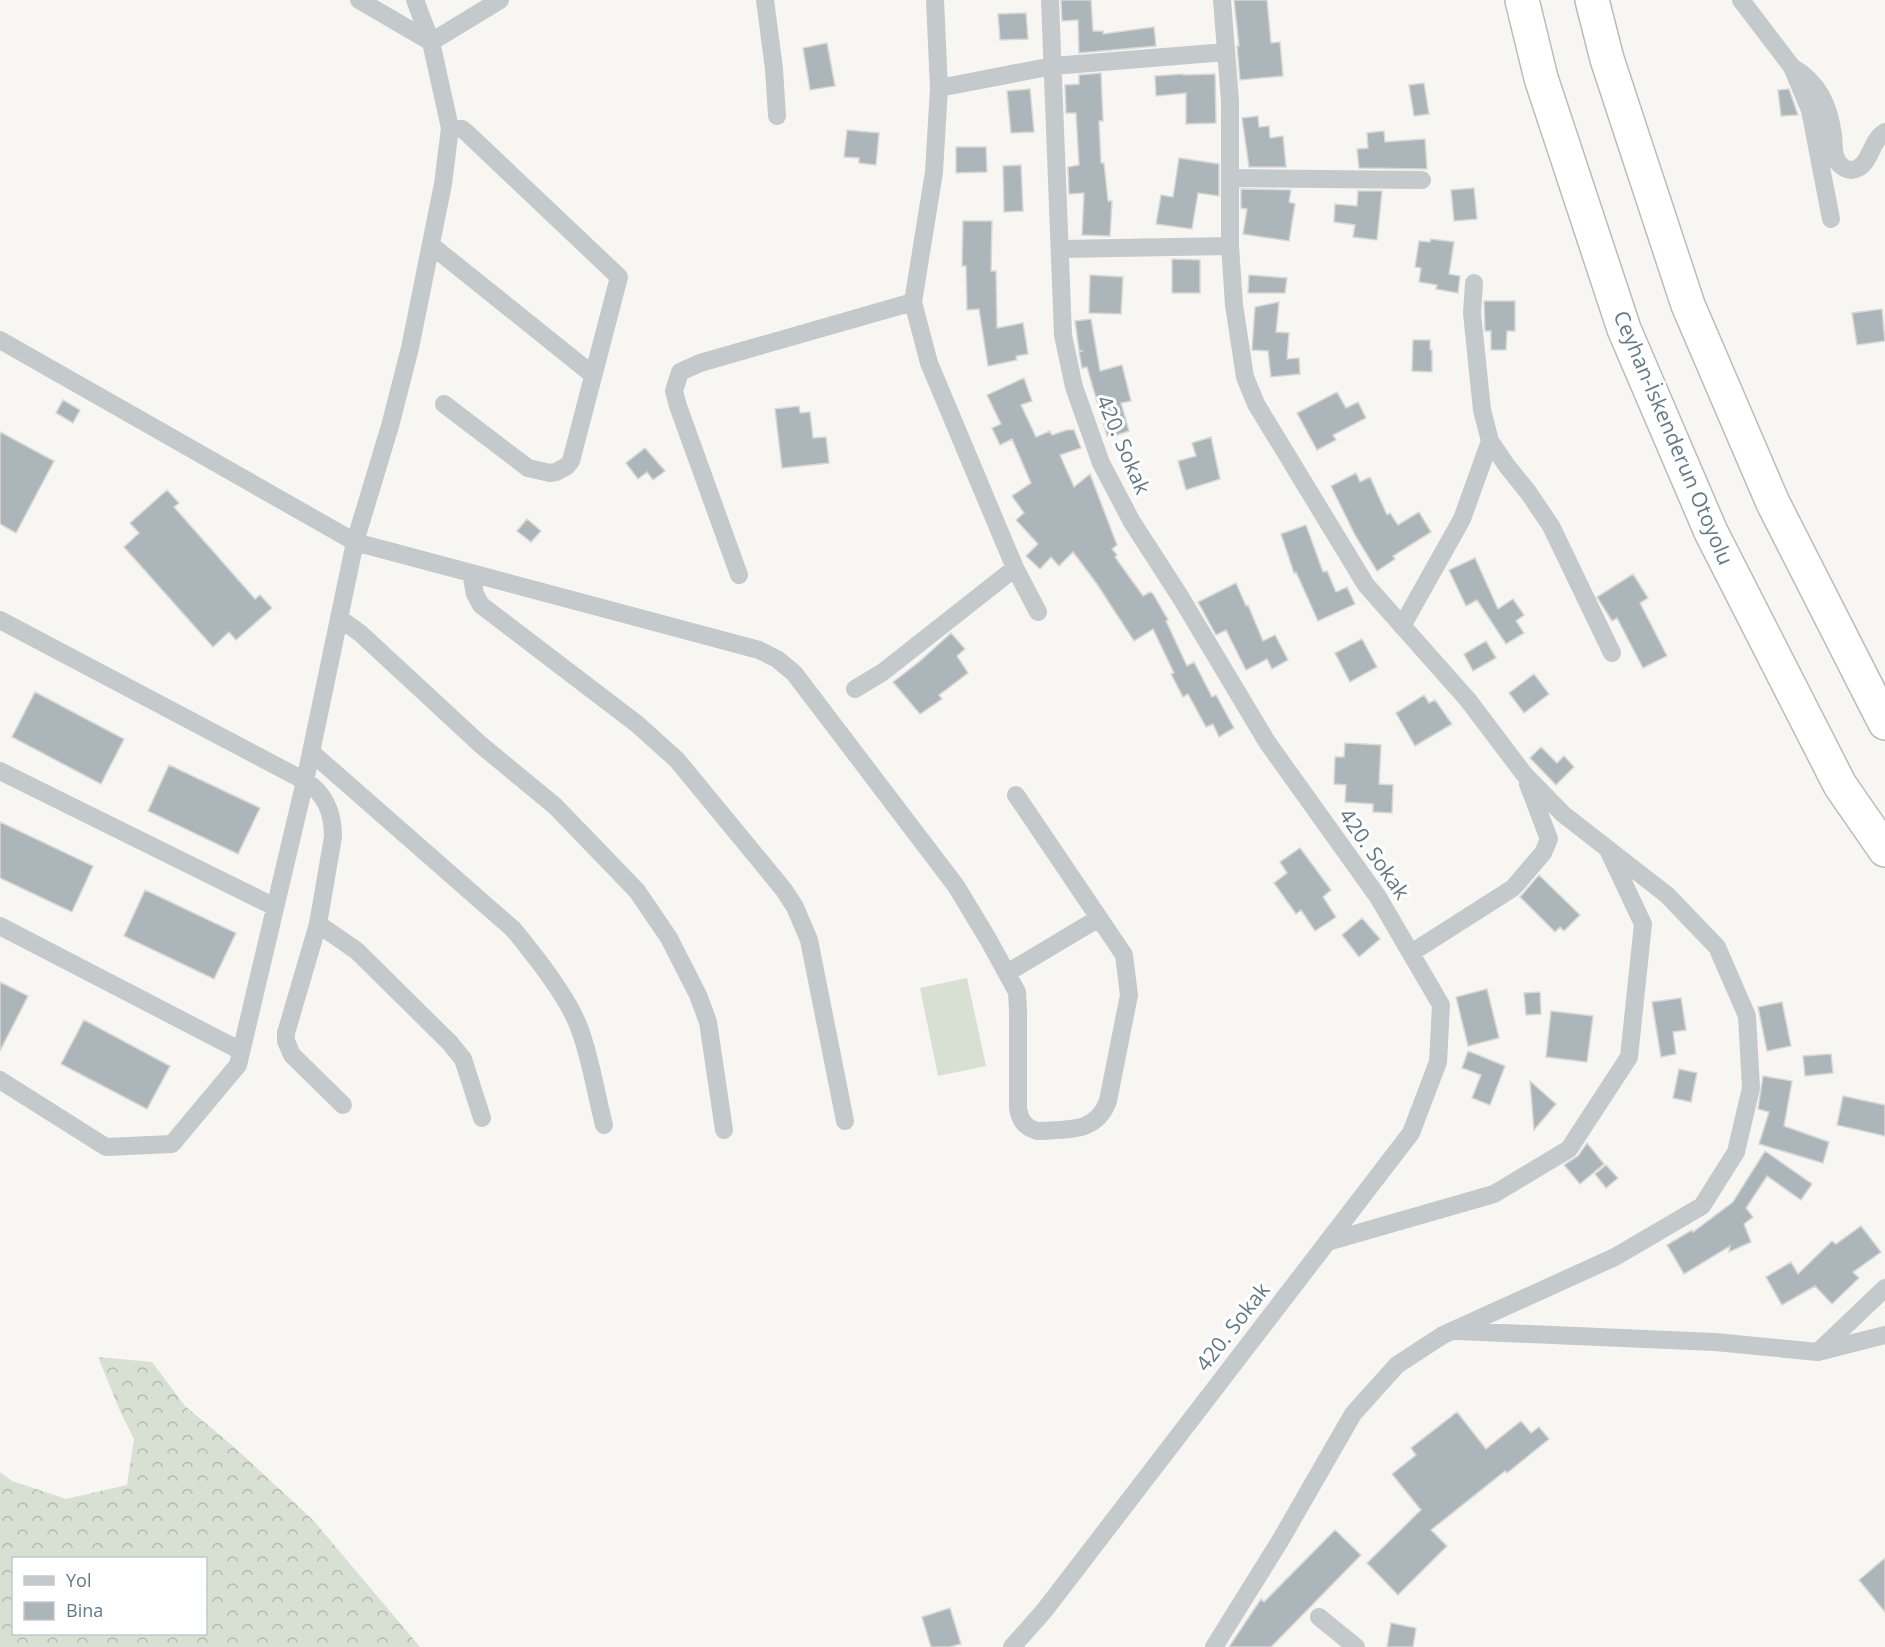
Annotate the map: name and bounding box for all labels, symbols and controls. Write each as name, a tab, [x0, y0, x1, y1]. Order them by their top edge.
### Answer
street label: Ceyhan-İskenderun Otoyolu	[1608, 306, 1740, 569]
street label: 420. Sokak	[1091, 391, 1157, 498]
street label: 420. Sokak	[1333, 802, 1416, 904]
street label: 420. Sokak	[1189, 1276, 1276, 1376]
legend	[12, 1557, 207, 1635]
text: Yol	[66, 1568, 91, 1592]
text: Bina	[66, 1598, 103, 1622]

